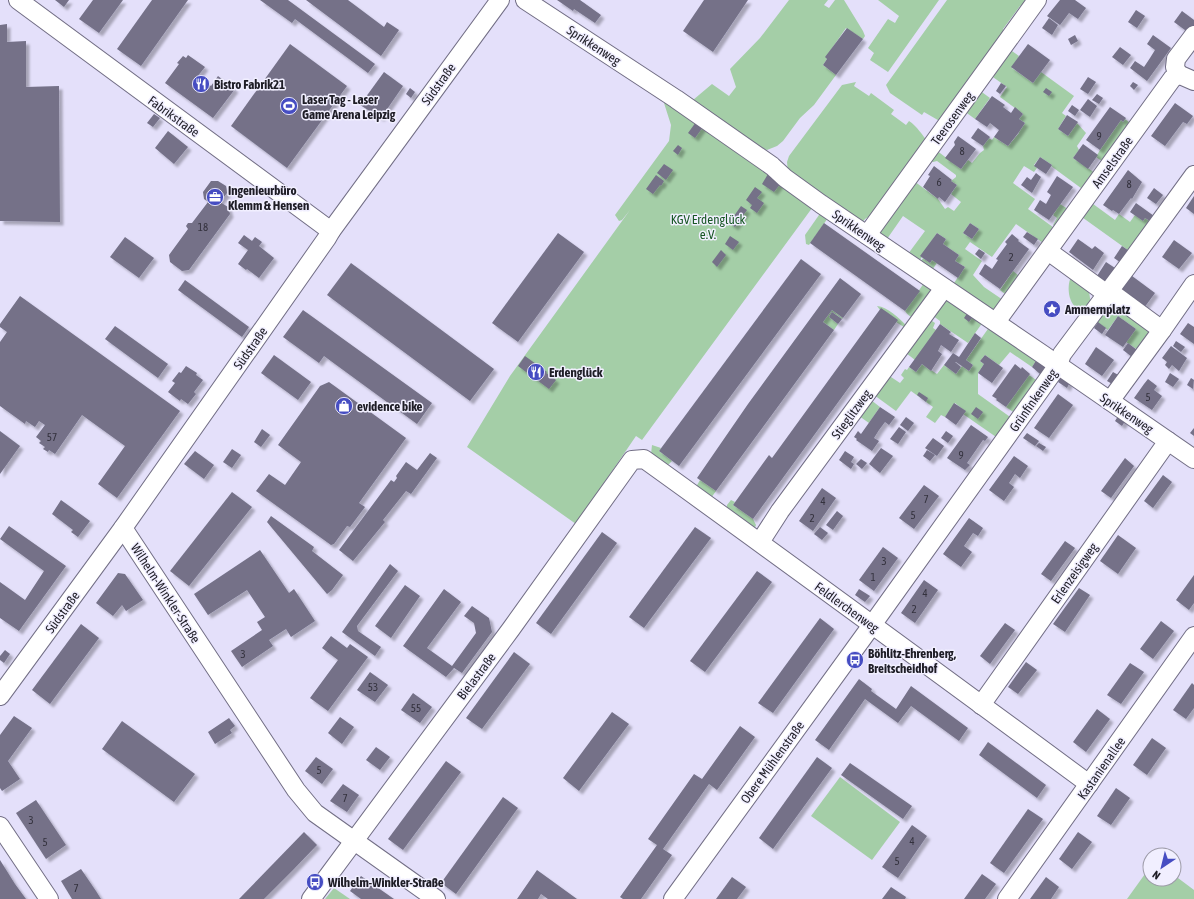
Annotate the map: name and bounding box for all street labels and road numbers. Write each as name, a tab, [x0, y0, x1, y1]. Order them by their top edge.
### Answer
street label: Sprikkenweg	[564, 23, 624, 69]
street label: Südstraße	[418, 60, 459, 108]
street label: Teerosenweg	[928, 88, 977, 148]
street label: Fabrikstraße	[145, 93, 202, 140]
street label: Amselstraße	[1089, 134, 1136, 191]
street label: Sprikkenweg	[829, 207, 888, 254]
street label: Südstraße	[231, 324, 270, 372]
street label: Grünfinkenweg	[1006, 366, 1061, 434]
street label: Stieglitzweg	[828, 386, 875, 442]
street label: Sprikkenweg	[1097, 390, 1157, 437]
street label: Erlenzeisigweg	[1048, 540, 1101, 607]
street label: Wilhelm-Winkler-Straße	[128, 541, 203, 646]
street label: Feldlerchenweg	[812, 579, 882, 636]
street label: Südstraße	[42, 588, 83, 636]
street label: Bielastraße	[454, 650, 499, 703]
street label: Obere Mühlenstraße	[738, 718, 807, 806]
street label: Kastanienallee	[1074, 734, 1128, 802]

